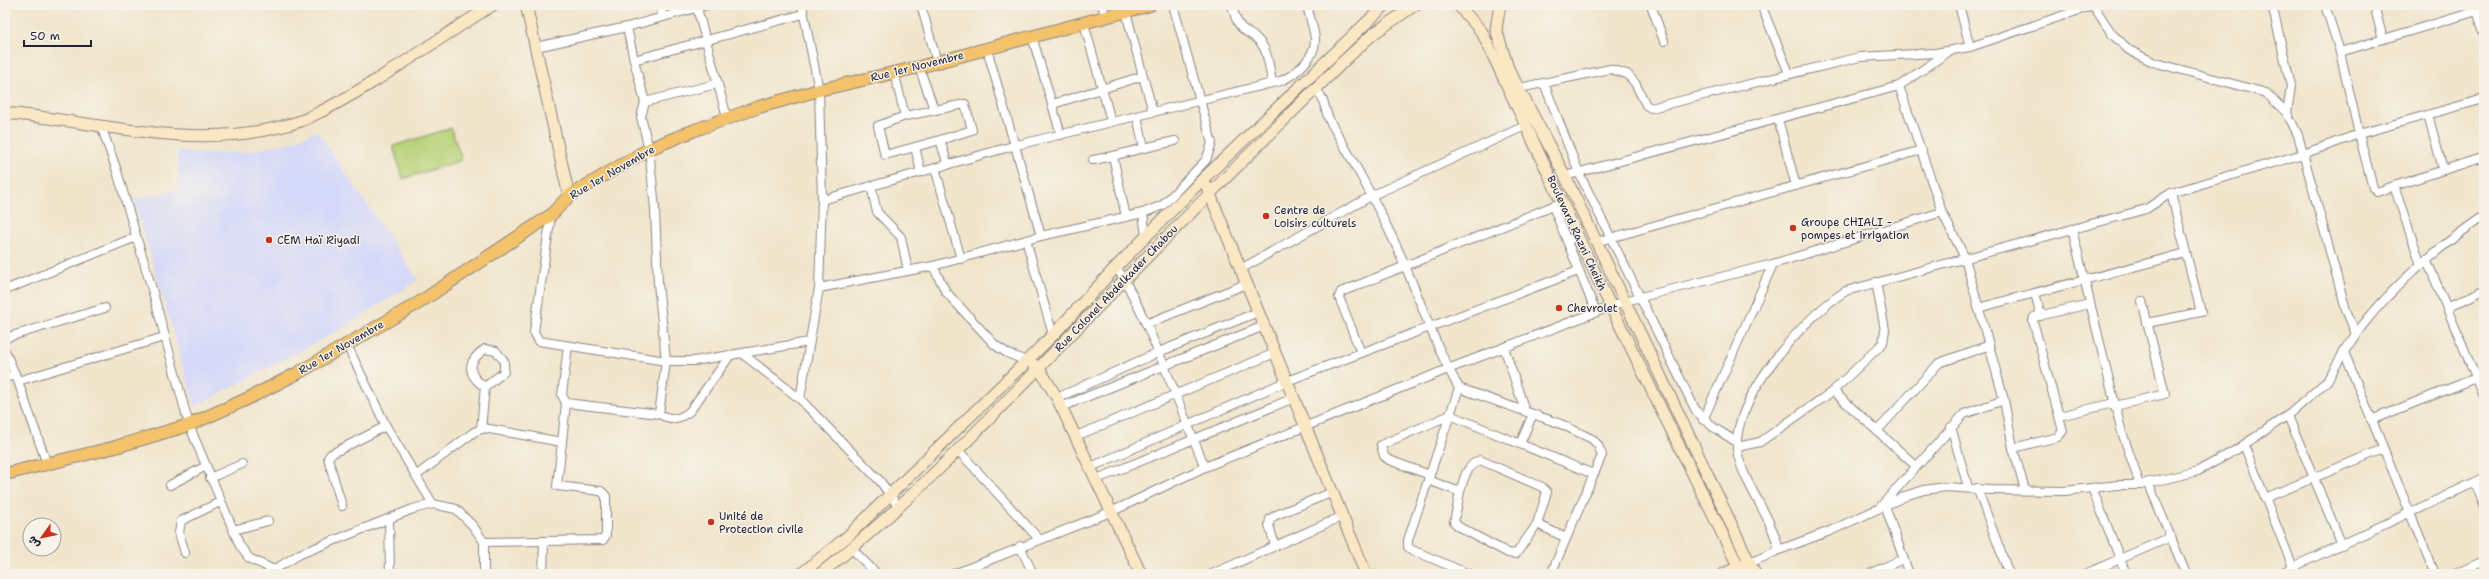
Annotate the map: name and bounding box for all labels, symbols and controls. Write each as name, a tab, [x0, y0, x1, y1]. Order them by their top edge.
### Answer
scale bar	[24, 22, 91, 48]
text: 50 m	[30, 28, 60, 44]
street label: Rue 1er Novembre	[869, 48, 966, 85]
street label: Rue 1er Novembre	[567, 142, 658, 203]
street label: Boulevard Razni Cheikh	[1543, 173, 1610, 294]
place label: Centre de Loisirs culturels	[1274, 203, 1356, 231]
marker: Centre de Loisirs culturels	[1261, 211, 1271, 221]
place label: Groupe CHIALI - pompes et irrigation	[1801, 215, 1910, 243]
street label: Rue Colonel Abdelkader Chabou	[1051, 221, 1181, 355]
marker: Groupe CHIALI - pompes et irrigation	[1788, 223, 1798, 233]
place label: CEM Haï Riyadi	[277, 233, 360, 248]
marker: CEM Haï Riyadi	[264, 235, 274, 245]
place label: Chevrolet	[1567, 301, 1618, 316]
marker: Chevrolet	[1554, 303, 1564, 313]
street label: Rue 1er Novembre	[296, 317, 387, 378]
place label: Unité de Protection civile	[719, 509, 804, 537]
north arrow	[22, 517, 62, 557]
marker: Unité de Protection civile	[706, 517, 716, 527]
text: ش	[24, 533, 44, 551]

